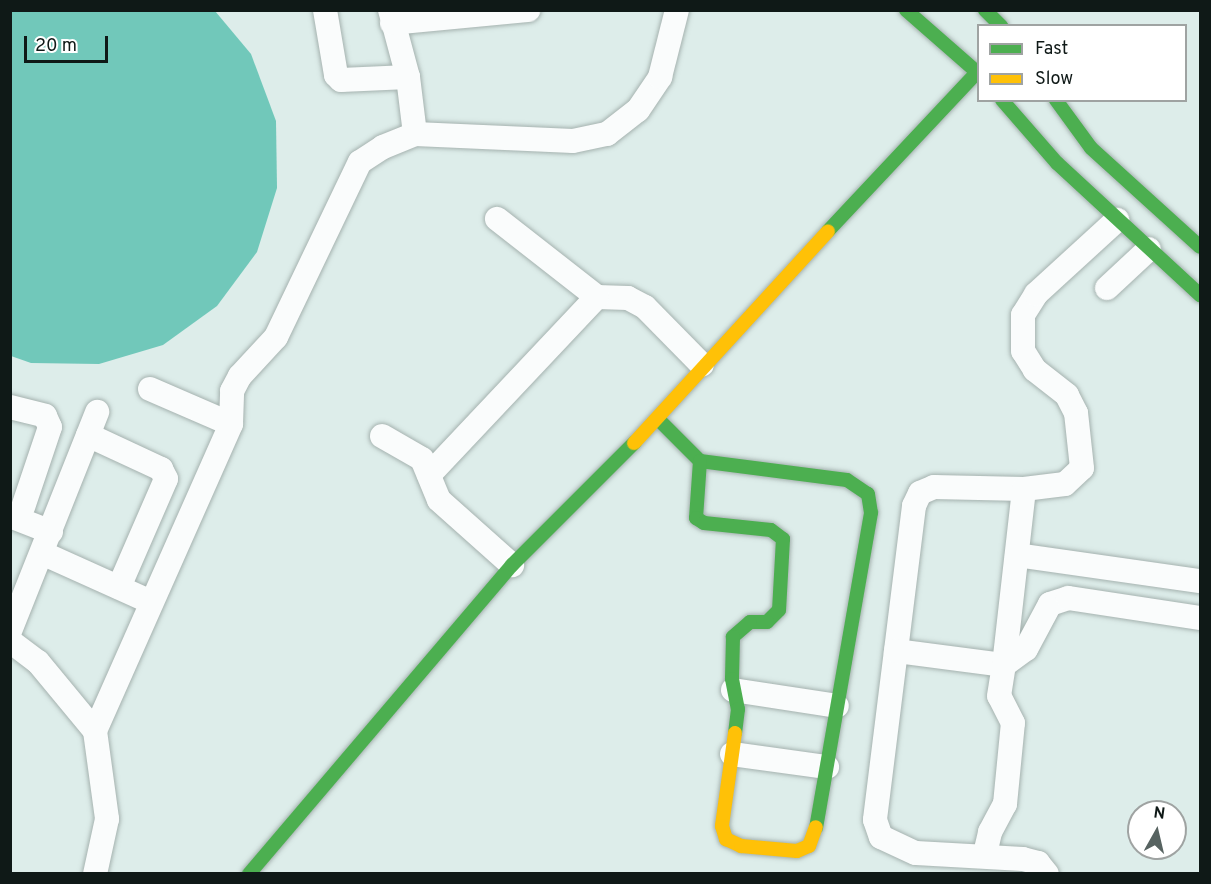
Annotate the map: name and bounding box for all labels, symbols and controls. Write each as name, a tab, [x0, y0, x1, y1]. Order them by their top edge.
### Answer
scale bar	[27, 24, 111, 62]
legend	[977, 24, 1187, 102]
text: 20 m	[35, 35, 77, 58]
text: Fast	[1035, 38, 1068, 61]
text: Slow	[1035, 68, 1073, 91]
north arrow	[1127, 800, 1187, 860]
text: N	[1152, 803, 1166, 825]

